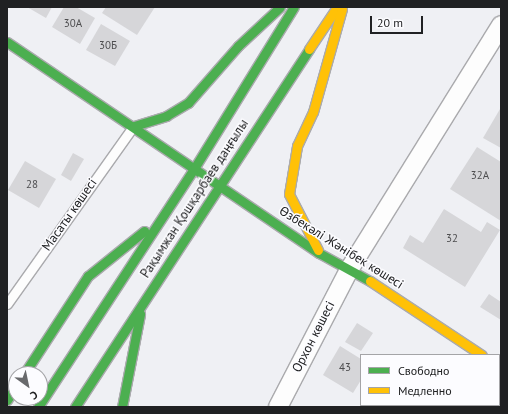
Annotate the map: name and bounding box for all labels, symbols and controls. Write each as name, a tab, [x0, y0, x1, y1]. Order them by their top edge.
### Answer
scale bar	[372, 8, 425, 34]
text: 20 m	[377, 15, 403, 30]
house number: 30А	[64, 16, 82, 30]
house number: 30Б	[99, 38, 117, 52]
street label: Рақымжан Қошқарбаев даңғылы	[138, 117, 252, 281]
house number: 32А	[471, 168, 489, 182]
street label: Масаты көшесі	[39, 176, 101, 254]
house number: 28	[26, 177, 38, 191]
street label: Өзбекәлі Жәнібек көшесі	[276, 203, 406, 293]
house number: 32	[446, 231, 458, 245]
street label: Орхон көшесі	[289, 299, 339, 375]
legend	[360, 354, 500, 406]
house number: 43	[339, 360, 351, 374]
text: Свободно	[398, 363, 449, 378]
north arrow	[8, 366, 48, 406]
text: Медленно	[398, 383, 452, 398]
text: С	[28, 388, 40, 403]

